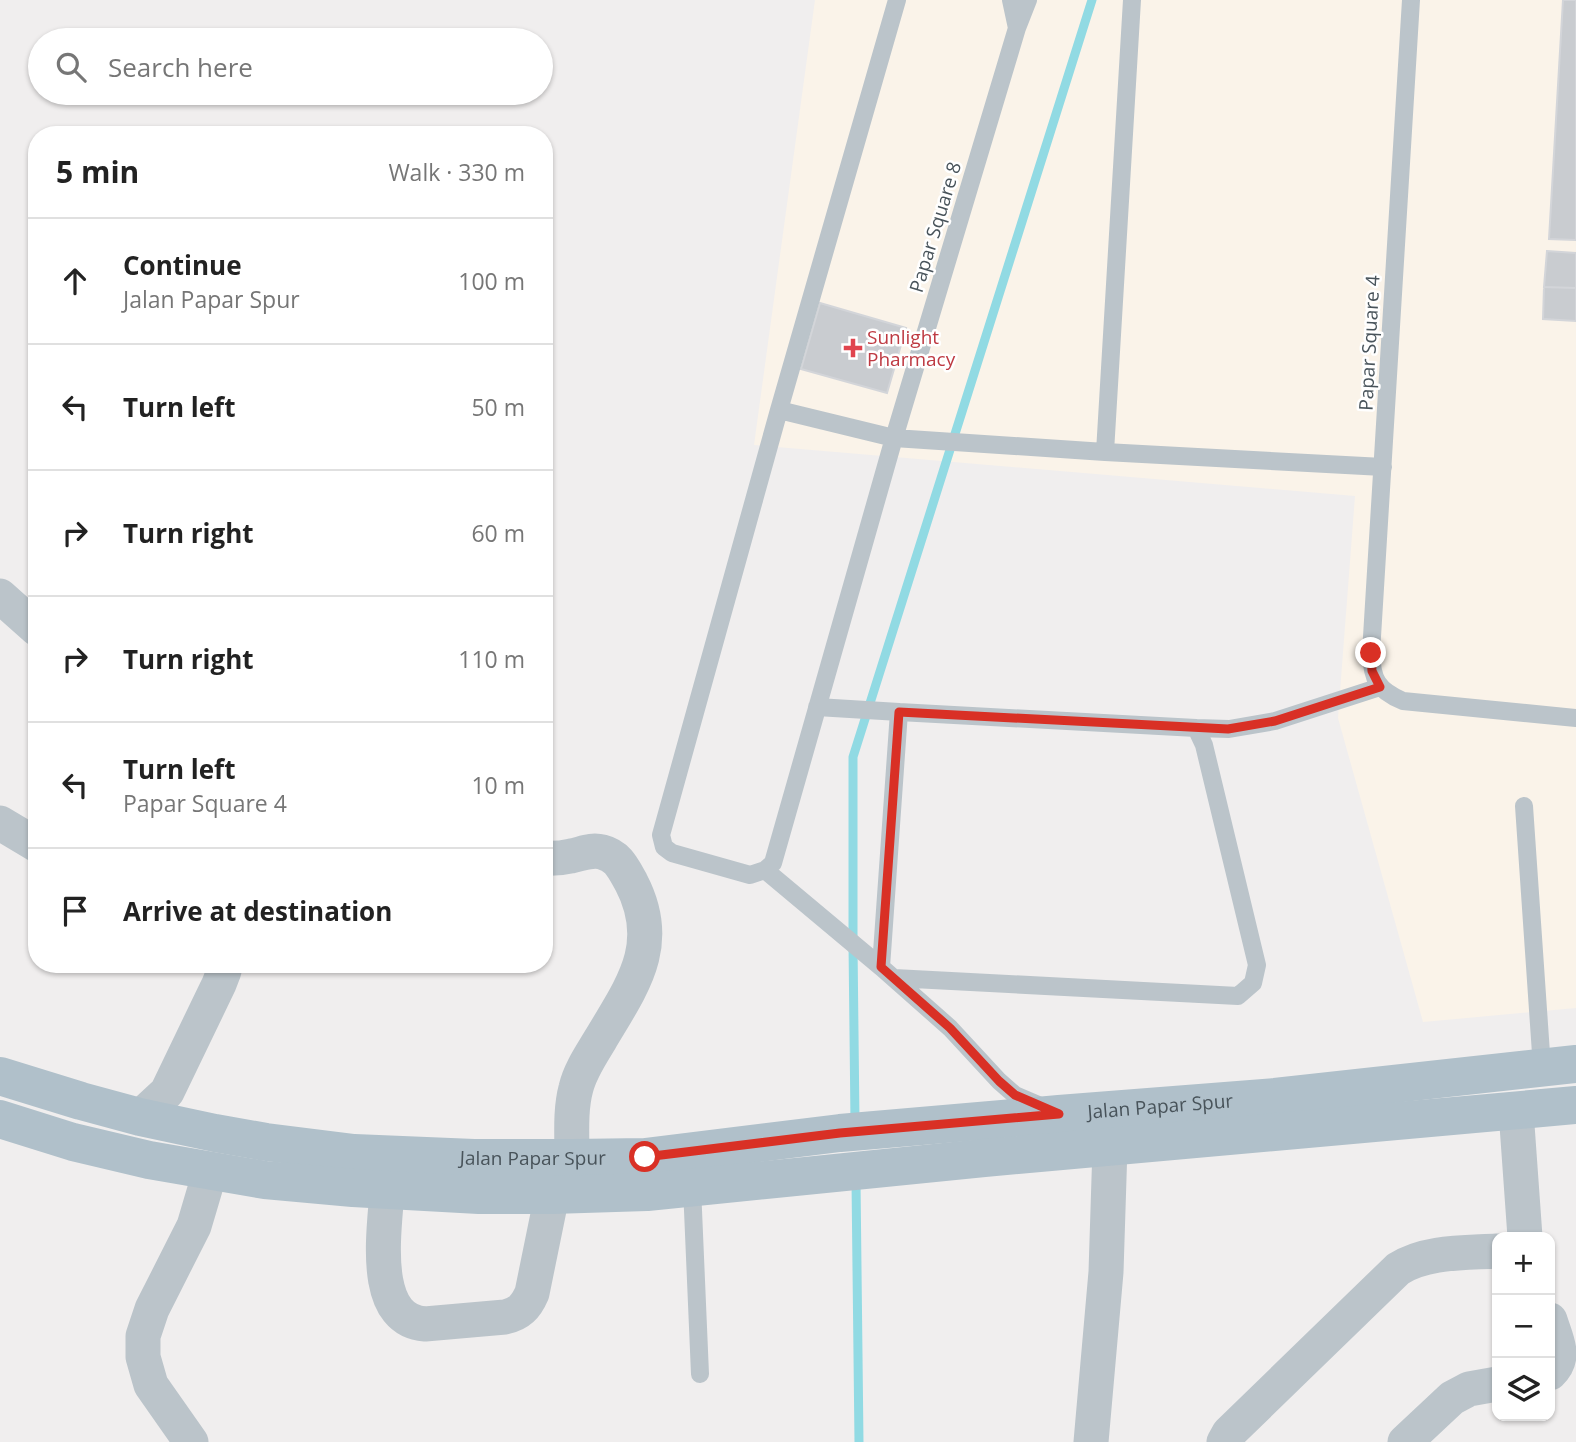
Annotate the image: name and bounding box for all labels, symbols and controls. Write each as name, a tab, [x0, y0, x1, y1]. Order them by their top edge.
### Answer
search box	[28, 28, 553, 105]
icon: search	[52, 48, 90, 86]
text: Search here	[108, 49, 253, 85]
text: 5 min	[56, 151, 139, 192]
text: Walk · 330 m	[388, 156, 525, 188]
street label: Papar Square 8	[903, 158, 967, 296]
text: Continue	[123, 247, 242, 283]
icon: ahead	[56, 262, 94, 300]
text: 100 m	[458, 265, 525, 297]
street label: Papar Square 4	[1352, 275, 1386, 411]
text: Jalan Papar Spur	[123, 283, 300, 315]
place label: Sunlight Pharmacy	[867, 324, 956, 372]
marker: Sunlight Pharmacy	[845, 340, 861, 356]
icon: left	[56, 388, 94, 426]
text: Turn left	[123, 389, 235, 425]
text: 50 m	[471, 391, 525, 423]
icon: right	[56, 514, 94, 552]
text: Turn right	[123, 515, 254, 551]
text: 60 m	[471, 517, 525, 549]
route end	[1355, 637, 1386, 668]
icon: right	[56, 640, 94, 678]
text: Turn right	[123, 641, 254, 677]
text: 110 m	[458, 643, 525, 675]
text: Turn left	[123, 751, 235, 787]
icon: left	[56, 766, 94, 804]
text: 10 m	[471, 769, 525, 801]
text: Papar Square 4	[123, 787, 287, 819]
icon: arrive	[56, 892, 94, 930]
text: Arrive at destination	[123, 893, 392, 929]
street label: Jalan Papar Spur	[1084, 1087, 1234, 1125]
route start	[629, 1141, 660, 1172]
street label: Jalan Papar Spur	[457, 1144, 606, 1171]
map controls	[1492, 1232, 1555, 1421]
button: +	[1492, 1232, 1555, 1295]
button: −	[1492, 1295, 1555, 1358]
button: layers	[1492, 1358, 1555, 1421]

